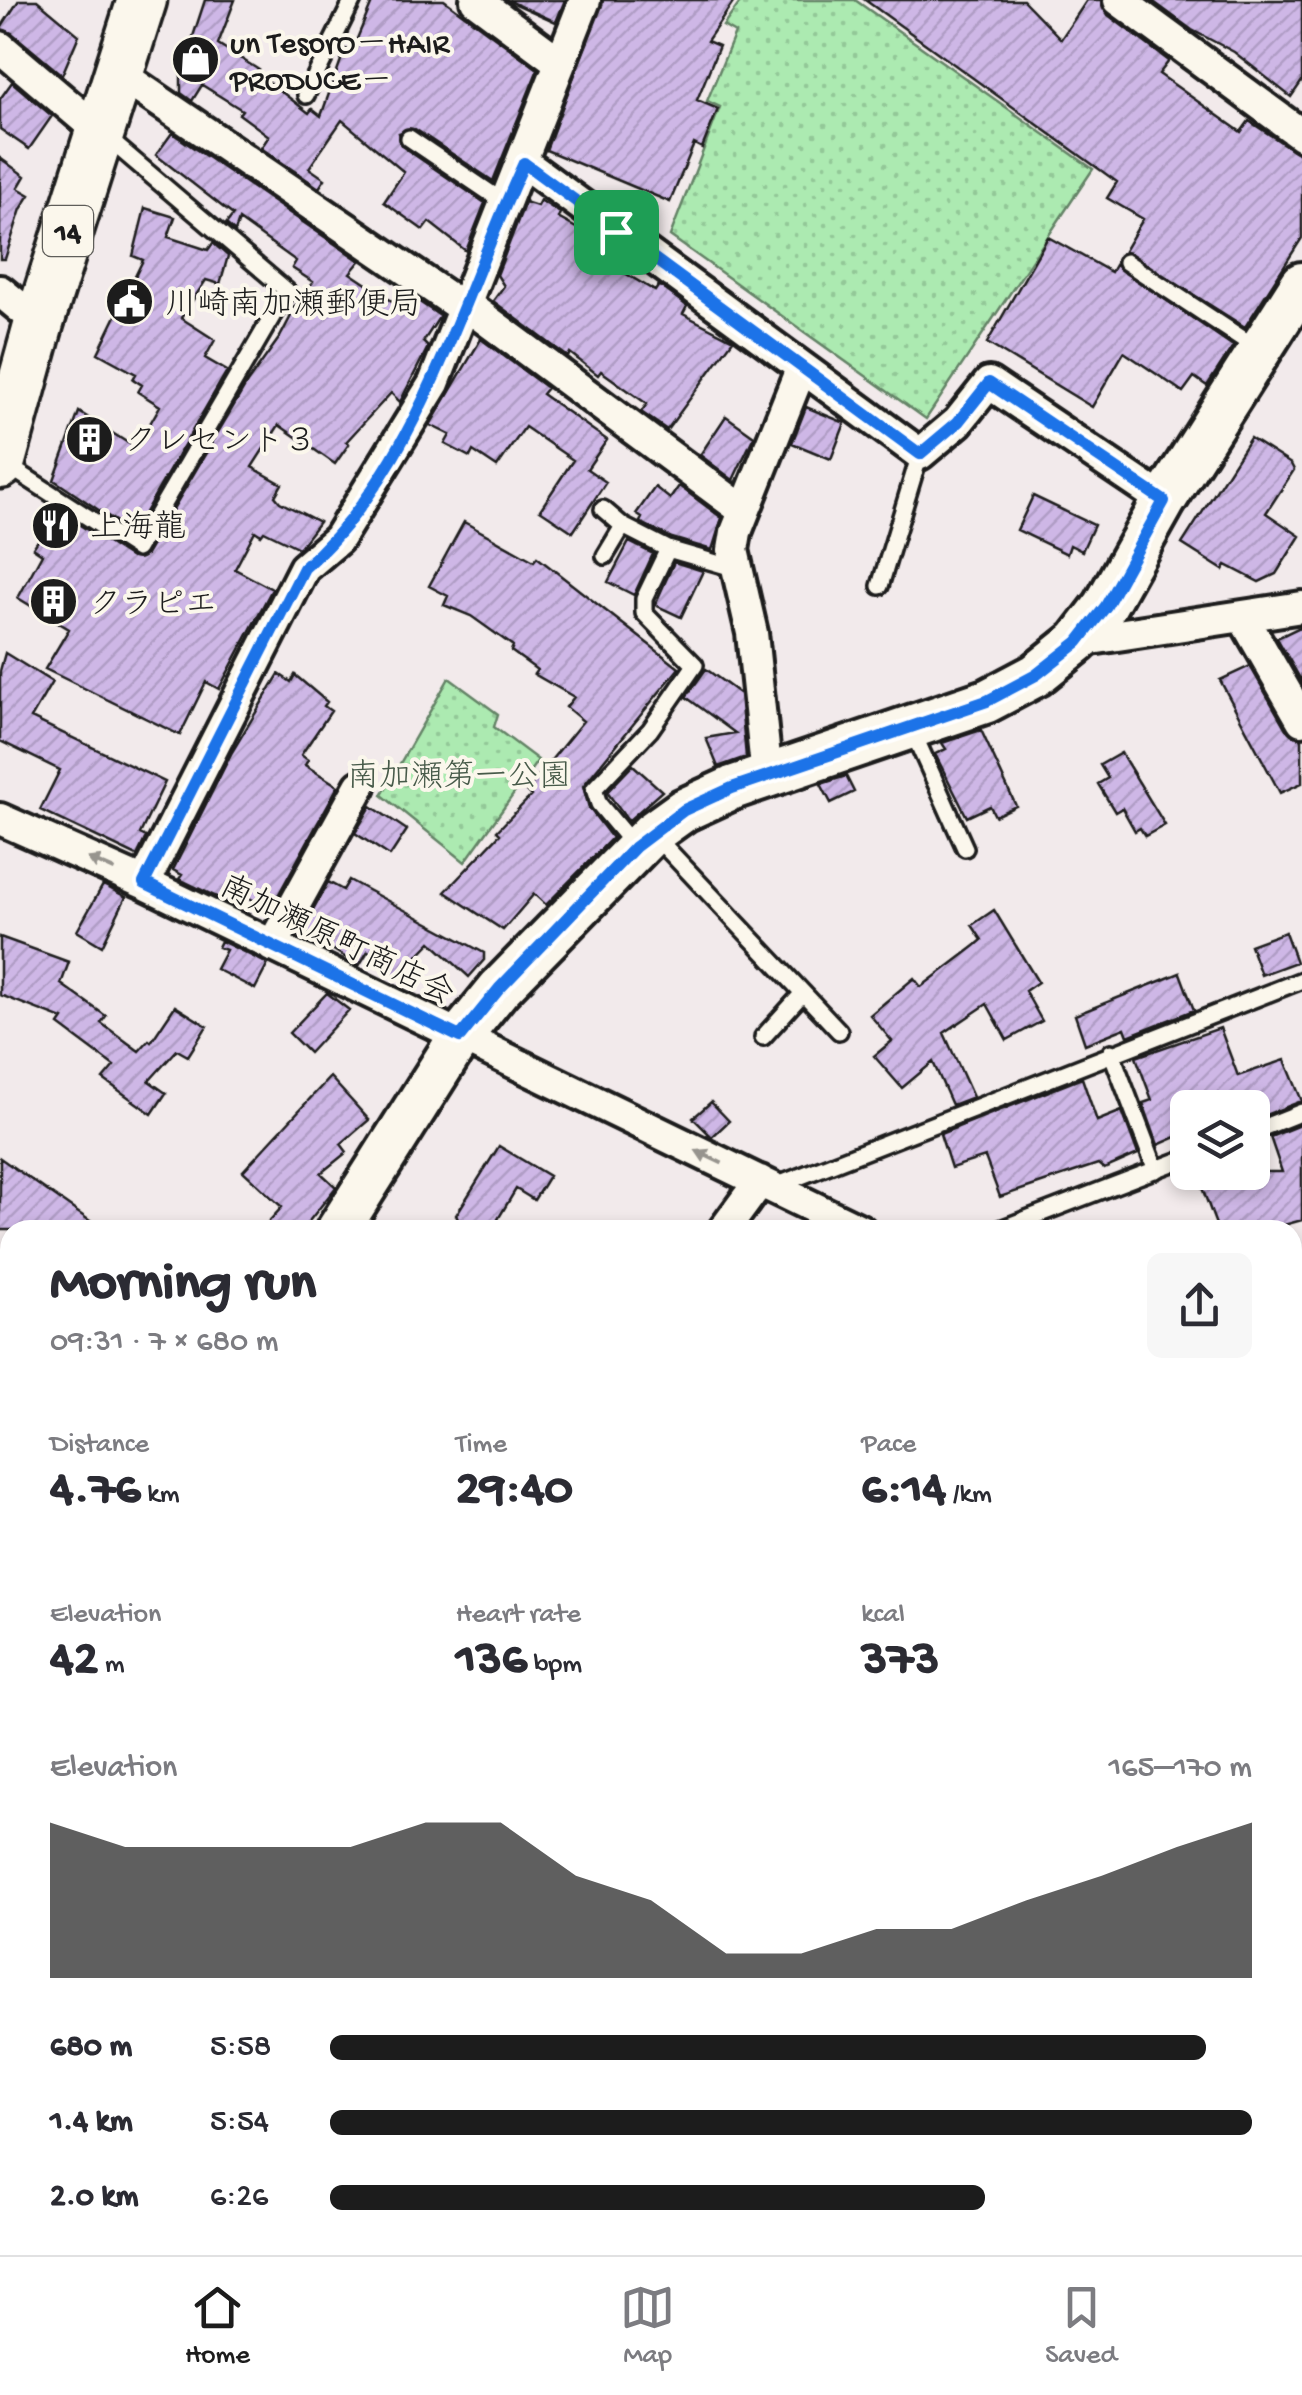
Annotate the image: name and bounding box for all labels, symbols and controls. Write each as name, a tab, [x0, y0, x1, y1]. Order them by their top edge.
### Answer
place label: un TesorOーHAIR PRODUCEー	[229, 27, 450, 102]
shop icon: un TesorOーHAIR PRODUCEー	[169, 33, 221, 85]
pin	[574, 190, 659, 275]
icon: arrive	[589, 205, 644, 260]
road number: 14	[43, 206, 93, 256]
public building icon: 川崎南加瀬郵便局	[104, 276, 156, 328]
place label: 川崎南加瀬郵便局	[165, 286, 421, 326]
building icon: クレセント３	[63, 413, 115, 465]
place label: クレセント３	[124, 425, 316, 463]
restaurant icon: 上海龍	[29, 499, 81, 551]
place label: 上海龍	[90, 510, 186, 549]
building icon: クラピエ	[28, 576, 80, 628]
place label: クラピエ	[89, 588, 217, 626]
park label: 南加瀬第一公園	[347, 758, 571, 798]
one-way arrow	[86, 856, 116, 872]
street label: 南加瀬原町商店会	[212, 868, 460, 1016]
map controls	[1170, 1090, 1270, 1190]
button: layers	[1170, 1090, 1270, 1190]
one-way arrow	[695, 1148, 724, 1165]
button: share	[1147, 1253, 1252, 1358]
text: Morning run	[50, 1254, 316, 1318]
text: 09:31 · 7 × 680 m	[50, 1324, 278, 1362]
text: Distance	[50, 1429, 149, 1462]
text: Time	[456, 1429, 507, 1462]
text: Pace	[861, 1429, 916, 1462]
text: 4.76	[50, 1462, 141, 1521]
text: 29:40	[456, 1462, 573, 1521]
text: 6:14	[861, 1462, 946, 1521]
text: km	[141, 1479, 180, 1512]
text: /km	[946, 1479, 992, 1512]
text: Elevation	[50, 1599, 161, 1632]
text: Heart rate	[456, 1599, 581, 1632]
text: kcal	[861, 1599, 905, 1632]
text: 42	[50, 1632, 98, 1691]
text: 136	[456, 1632, 527, 1691]
text: 373	[861, 1632, 939, 1691]
text: m	[98, 1649, 125, 1682]
text: bpm	[527, 1649, 582, 1682]
text: Elevation	[50, 1750, 177, 1788]
text: 165–170 m	[1108, 1750, 1252, 1788]
text: 680 m	[50, 2029, 132, 2067]
text: 5:58	[210, 2029, 271, 2067]
text: 1.4 km	[50, 2104, 133, 2142]
text: 5:54	[210, 2104, 269, 2142]
text: 2.0 km	[50, 2179, 138, 2217]
text: 6:26	[210, 2179, 268, 2217]
tab: Home	[185, 2280, 250, 2373]
tab: Map	[620, 2280, 675, 2373]
tab: Saved	[1045, 2280, 1117, 2373]

